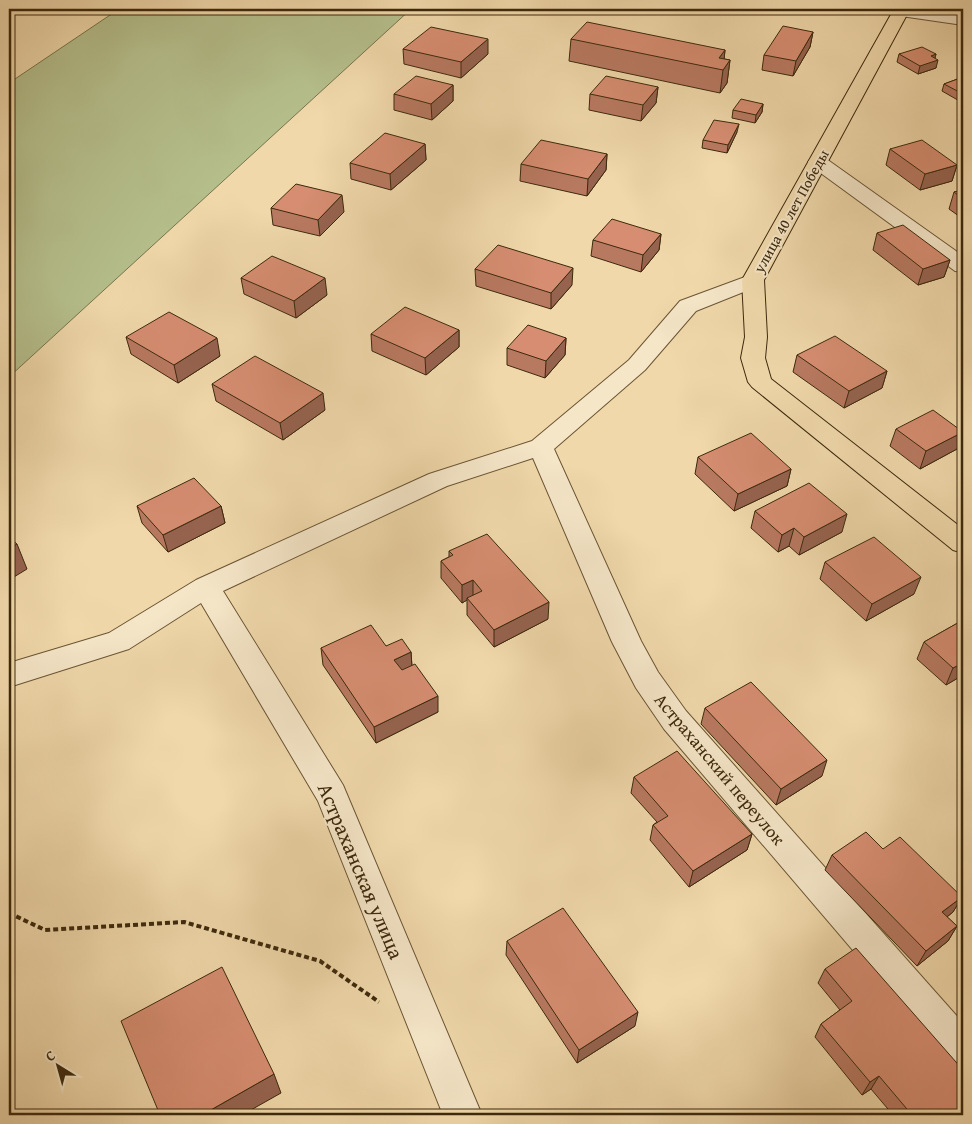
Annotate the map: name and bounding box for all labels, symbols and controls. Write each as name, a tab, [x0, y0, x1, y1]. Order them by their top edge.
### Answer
street label: улица 40 лет Победы	[748, 145, 834, 277]
street label: Астраханский переулок	[648, 687, 792, 851]
street label: Астраханская улица	[310, 778, 412, 964]
north arrow	[32, 1042, 82, 1092]
text: С	[41, 1045, 59, 1066]

